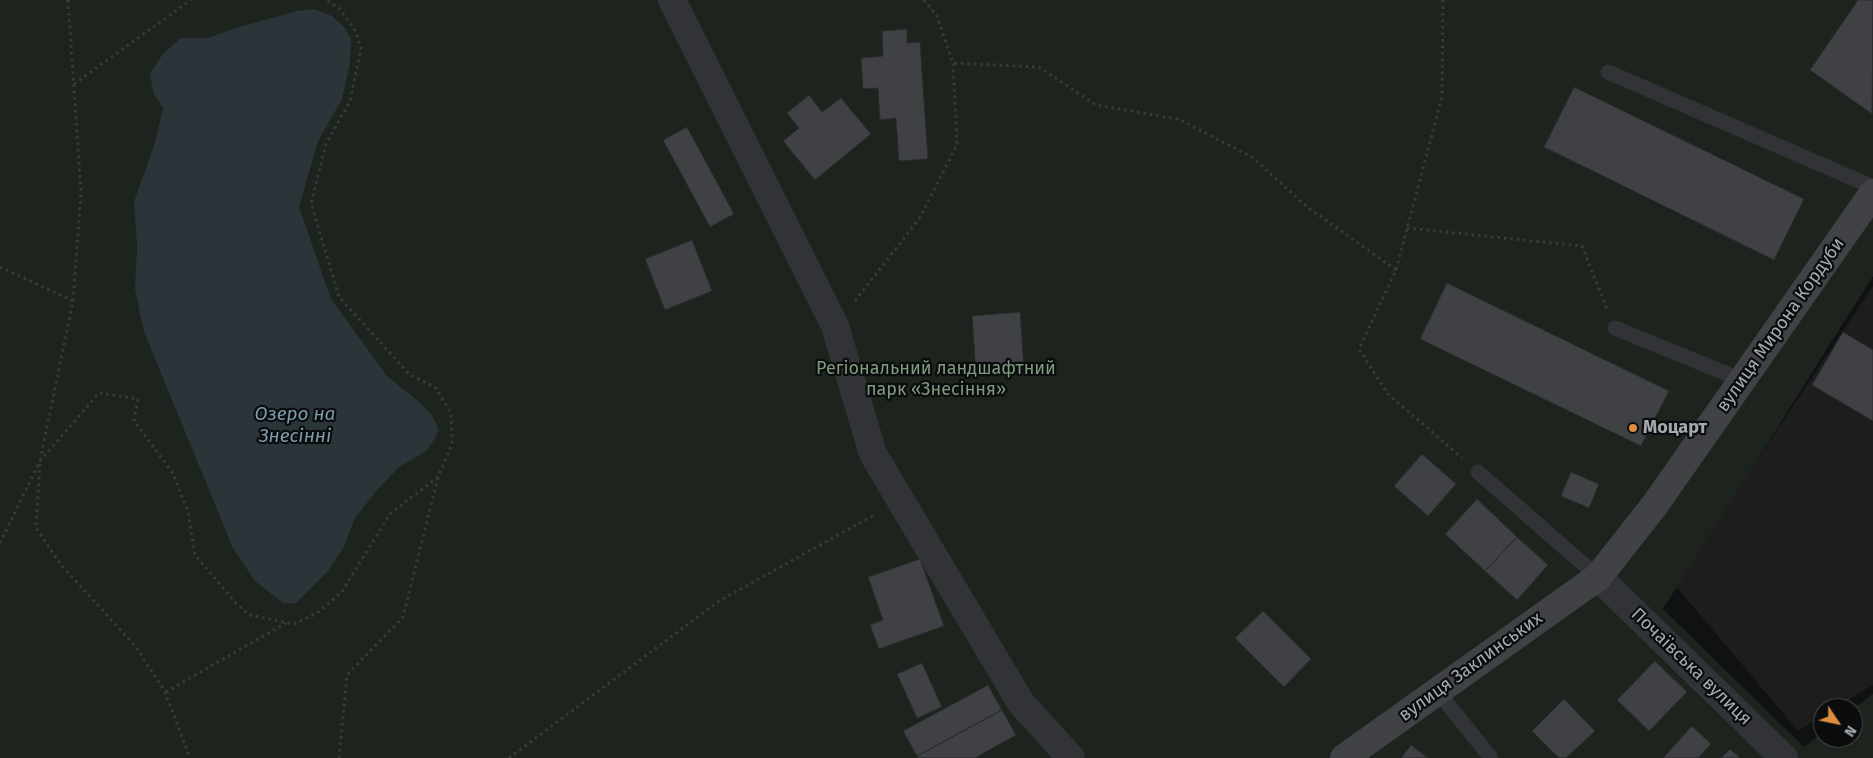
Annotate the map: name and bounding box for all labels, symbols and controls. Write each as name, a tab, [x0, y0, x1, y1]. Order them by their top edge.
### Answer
street label: вулиця Мирона Кордуби	[1713, 234, 1849, 416]
park label: Регіональний ландшафтний парк «Знесіння»	[816, 358, 1056, 400]
water label: Озеро на Знесінні	[255, 404, 335, 448]
place label: Моцарт	[1643, 417, 1707, 439]
marker: Моцарт	[1627, 422, 1639, 434]
street label: Почаївська вулиця	[1626, 604, 1756, 730]
street label: вулиця Заклинських	[1395, 608, 1547, 726]
north arrow	[1813, 698, 1863, 748]
text: N	[1840, 722, 1860, 740]

